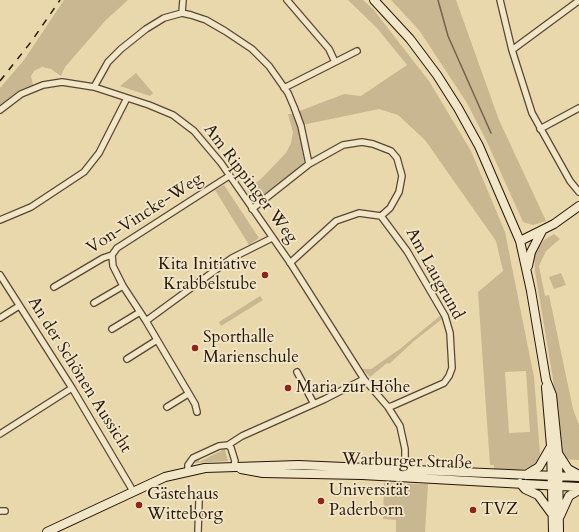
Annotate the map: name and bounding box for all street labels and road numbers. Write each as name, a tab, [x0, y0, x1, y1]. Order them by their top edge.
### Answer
street label: Am Rippinger Weg	[198, 120, 302, 248]
street label: Von-Vincke-Weg	[83, 169, 207, 259]
street label: Am Laugrund	[400, 225, 468, 323]
street label: An der Schönen Aussicht	[23, 293, 135, 457]
street label: Warburger Straße	[342, 450, 472, 474]

